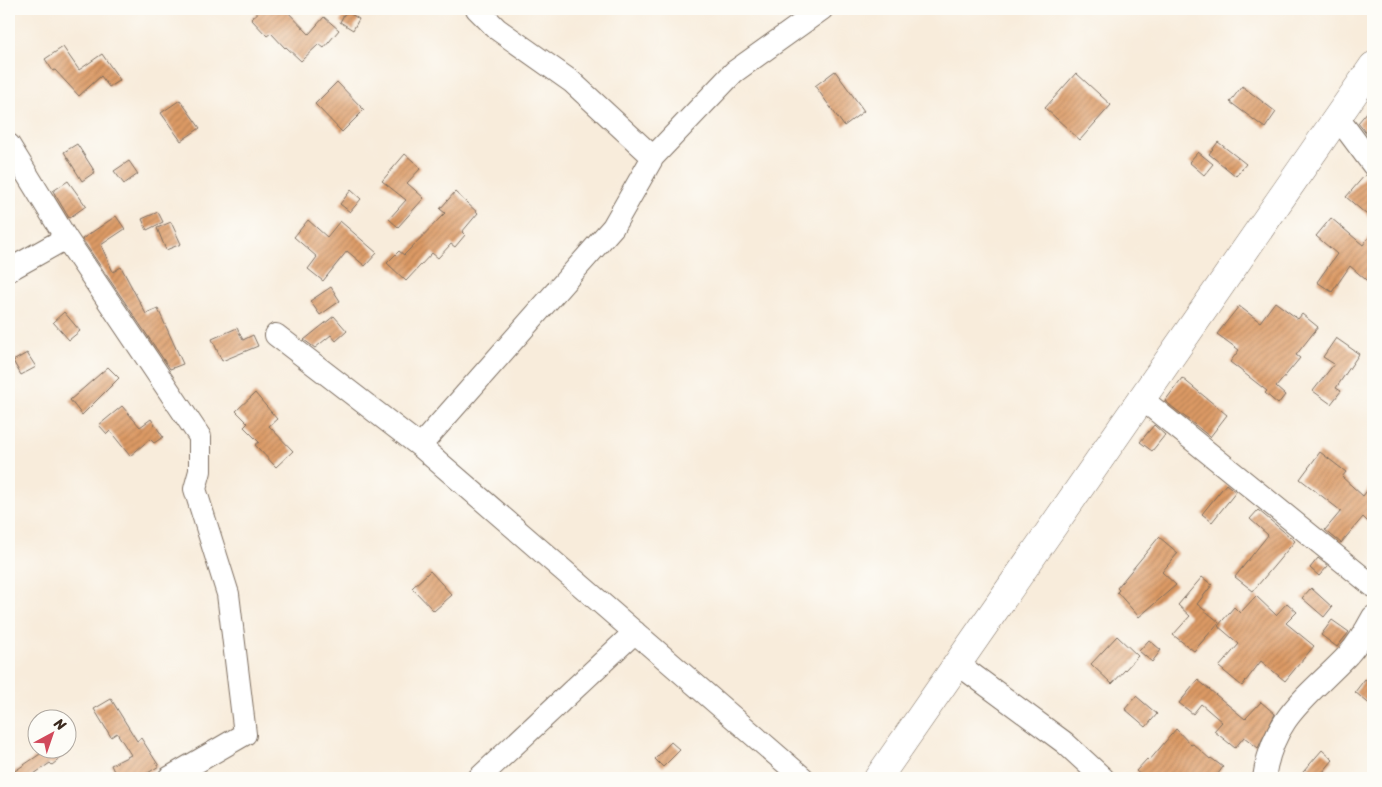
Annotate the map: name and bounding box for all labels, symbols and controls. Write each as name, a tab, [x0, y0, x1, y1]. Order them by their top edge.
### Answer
north arrow	[28, 710, 78, 760]
text: N	[48, 711, 72, 737]

